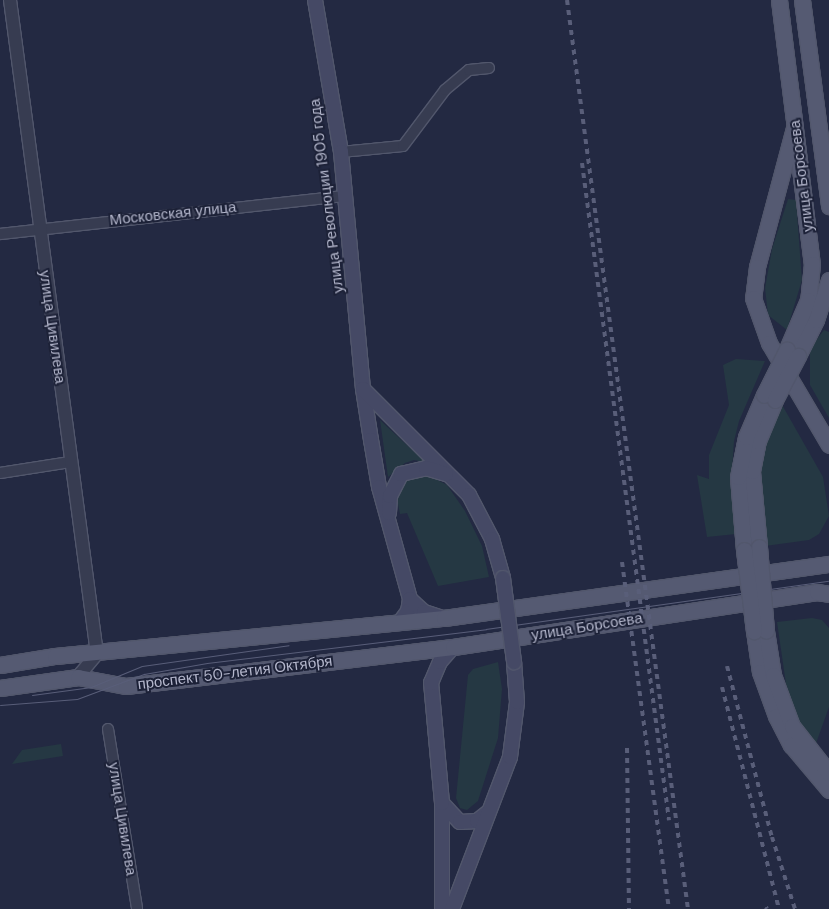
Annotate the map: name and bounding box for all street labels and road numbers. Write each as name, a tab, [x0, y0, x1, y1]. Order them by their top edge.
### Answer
street label: улица Революции 1905 года	[306, 98, 348, 294]
street label: улица Борсоева	[786, 119, 818, 233]
street label: Московская улица	[109, 198, 237, 230]
street label: улица Цивилева	[35, 269, 69, 385]
street label: улица Борсоева	[530, 609, 644, 645]
street label: проспект 50-летия Октября	[137, 652, 333, 694]
street label: улица Цивилева	[104, 761, 140, 877]

